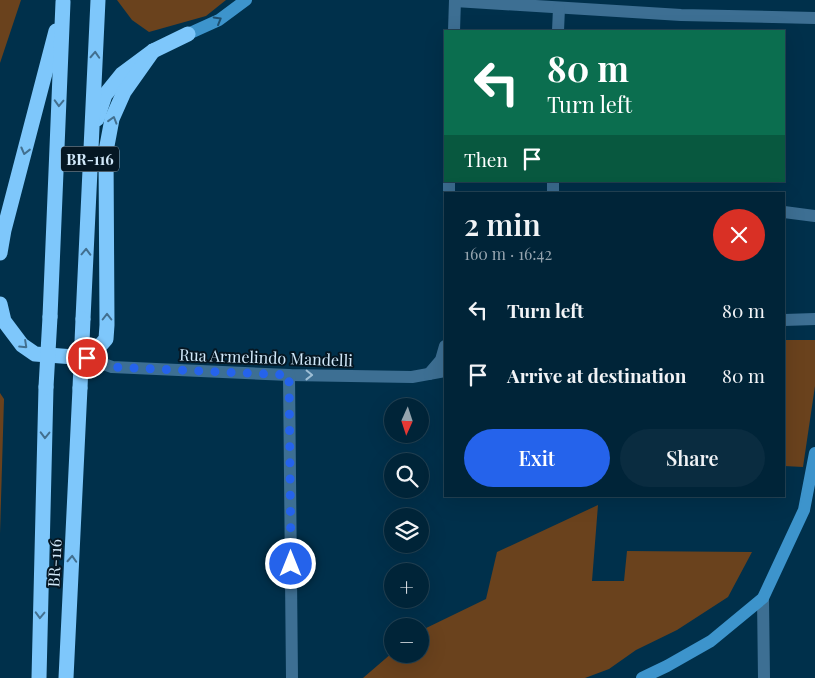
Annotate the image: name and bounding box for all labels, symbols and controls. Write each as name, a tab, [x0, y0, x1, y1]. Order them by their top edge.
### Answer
one-way arrow	[213, 16, 222, 26]
text: 80 m	[547, 44, 629, 91]
icon: left	[464, 50, 529, 115]
one-way arrow	[90, 51, 101, 59]
text: Turn left	[547, 89, 632, 119]
one-way arrow	[53, 99, 64, 107]
one-way arrow	[107, 117, 117, 125]
icon: arrive	[518, 145, 546, 173]
one-way arrow	[20, 146, 30, 154]
road number: BR-116	[61, 146, 119, 172]
text: Then	[464, 146, 508, 172]
text: 2 min	[464, 204, 541, 244]
button: close	[713, 209, 765, 261]
text: 160 m · 16:42	[464, 243, 552, 264]
one-way arrow	[80, 248, 91, 256]
icon: left	[464, 296, 492, 324]
text: Turn left	[507, 297, 584, 323]
text: 80 m	[722, 297, 765, 323]
one-way arrow	[102, 313, 112, 320]
pin	[66, 337, 108, 379]
one-way arrow	[18, 339, 27, 348]
street label: Rua Armelindo Mandelli	[179, 343, 354, 371]
icon: arrive	[73, 344, 101, 372]
icon: arrive	[464, 361, 492, 389]
text: Arrive at destination	[507, 362, 687, 388]
text: 80 m	[722, 362, 765, 388]
one-way arrow	[305, 370, 313, 381]
north arrow	[384, 398, 429, 442]
map controls	[384, 398, 429, 663]
button: Exit	[464, 429, 610, 487]
button: Share	[620, 429, 765, 487]
one-way arrow	[40, 432, 50, 440]
button: search	[384, 453, 429, 498]
button: layers	[384, 508, 429, 553]
position arrow	[264, 537, 316, 589]
street label: BR-116	[42, 538, 66, 588]
one-way arrow	[66, 555, 77, 563]
button: +	[384, 563, 429, 608]
one-way arrow	[35, 611, 46, 619]
button: −	[384, 618, 429, 663]

